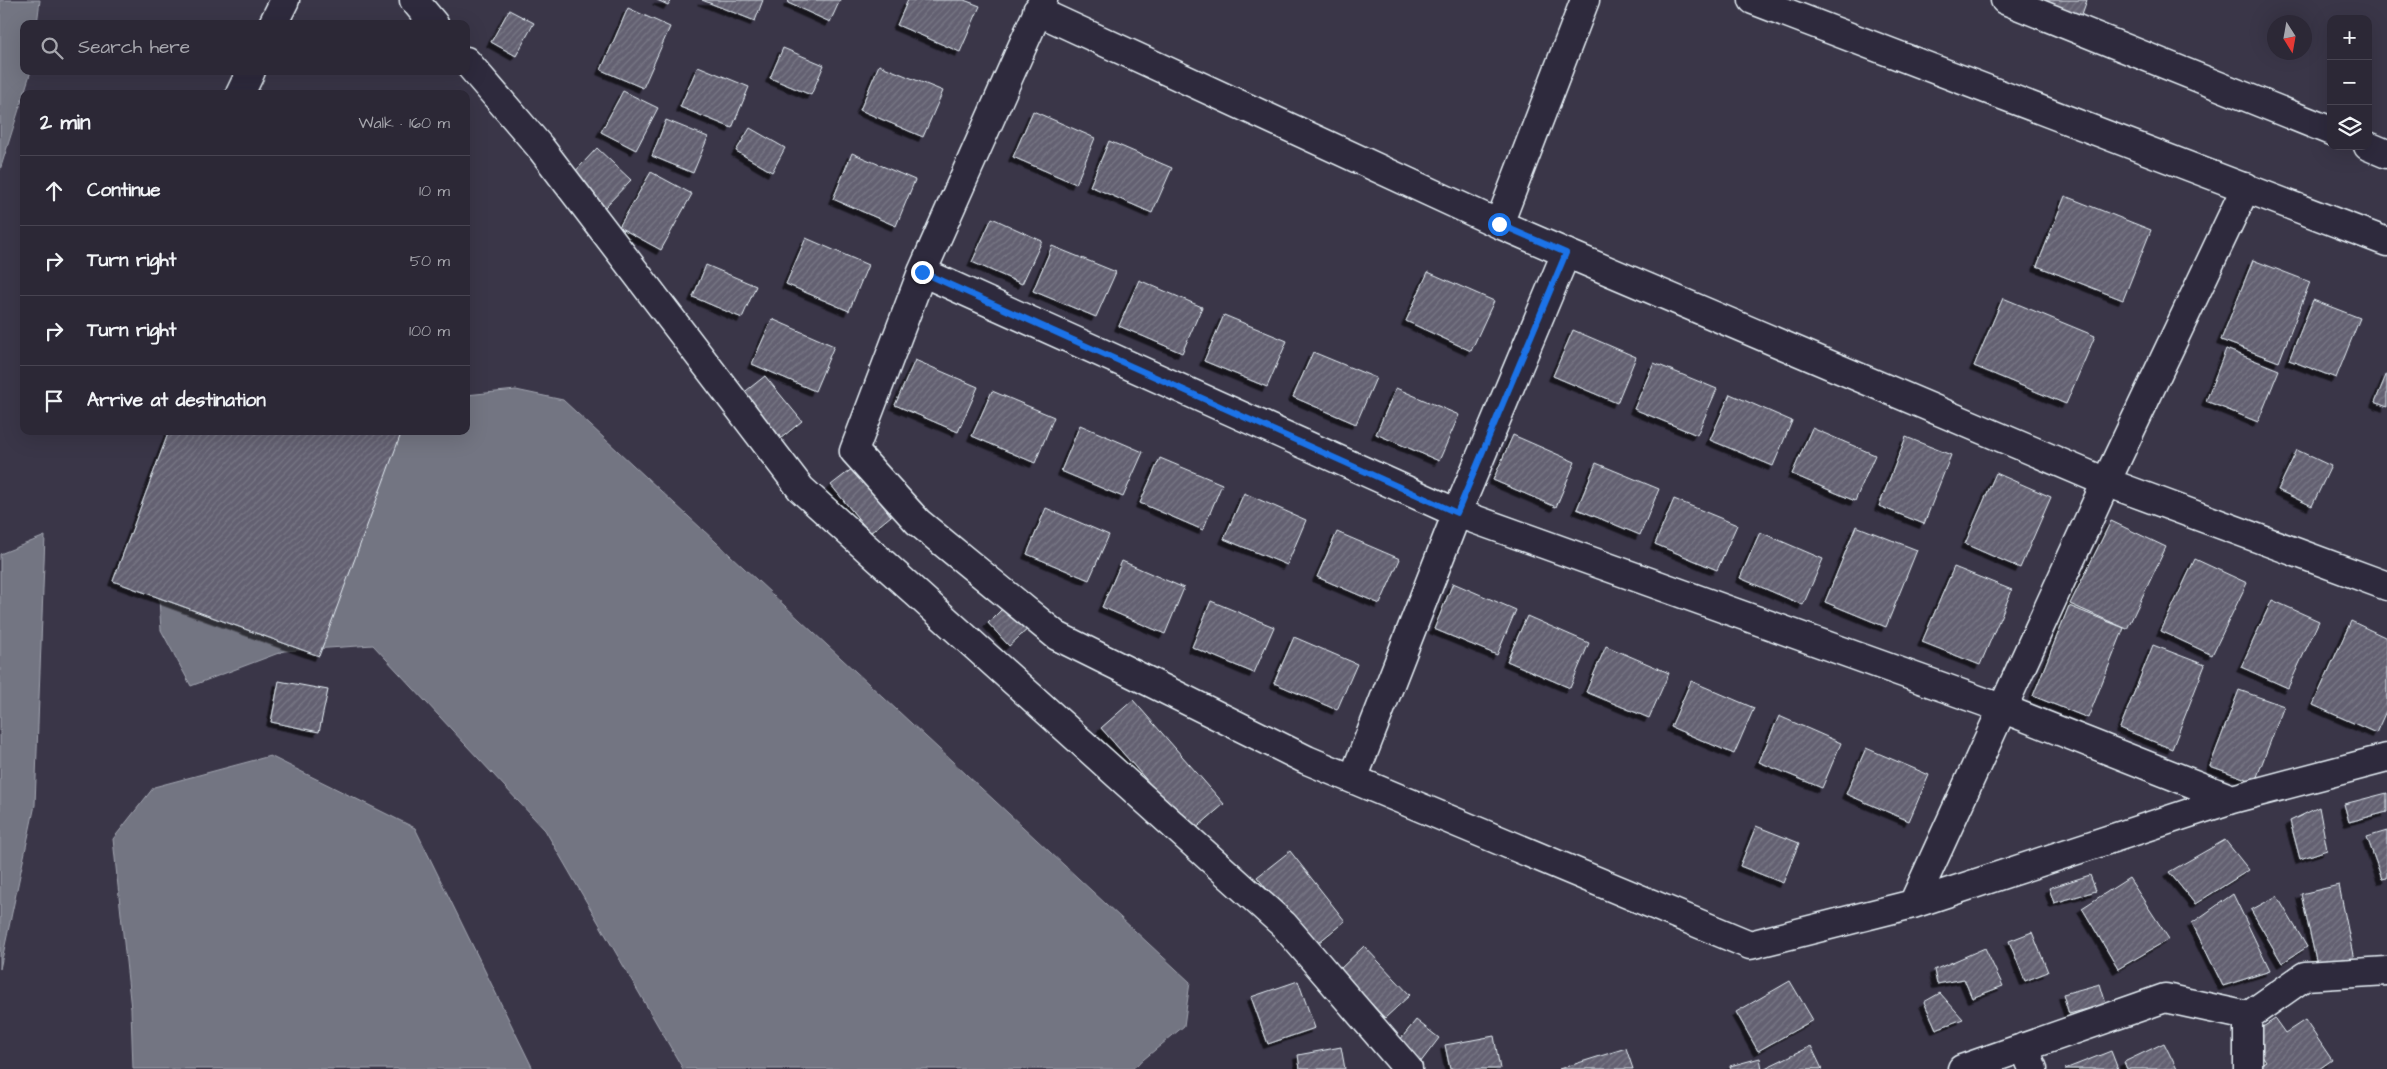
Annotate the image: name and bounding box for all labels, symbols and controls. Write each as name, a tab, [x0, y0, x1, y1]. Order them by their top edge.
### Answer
north arrow	[2267, 15, 2312, 60]
map controls	[2327, 15, 2372, 150]
button: +	[2327, 15, 2372, 60]
search box	[20, 20, 470, 75]
icon: search	[38, 34, 66, 62]
text: Search here	[78, 34, 190, 61]
button: −	[2327, 60, 2372, 105]
button: layers	[2327, 105, 2372, 150]
text: 2 min	[40, 108, 90, 137]
text: Walk · 160 m	[358, 112, 450, 134]
icon: ahead	[40, 177, 68, 205]
text: Continue	[87, 177, 161, 204]
text: 10 m	[419, 180, 450, 202]
route start	[1488, 213, 1511, 236]
icon: right	[40, 247, 68, 275]
text: Turn right	[87, 247, 176, 274]
text: 50 m	[410, 250, 450, 272]
route end	[911, 261, 934, 284]
icon: right	[40, 317, 68, 345]
text: Turn right	[87, 317, 176, 344]
text: 100 m	[409, 320, 450, 342]
icon: arrive	[40, 387, 68, 415]
text: Arrive at destination	[87, 387, 266, 414]

